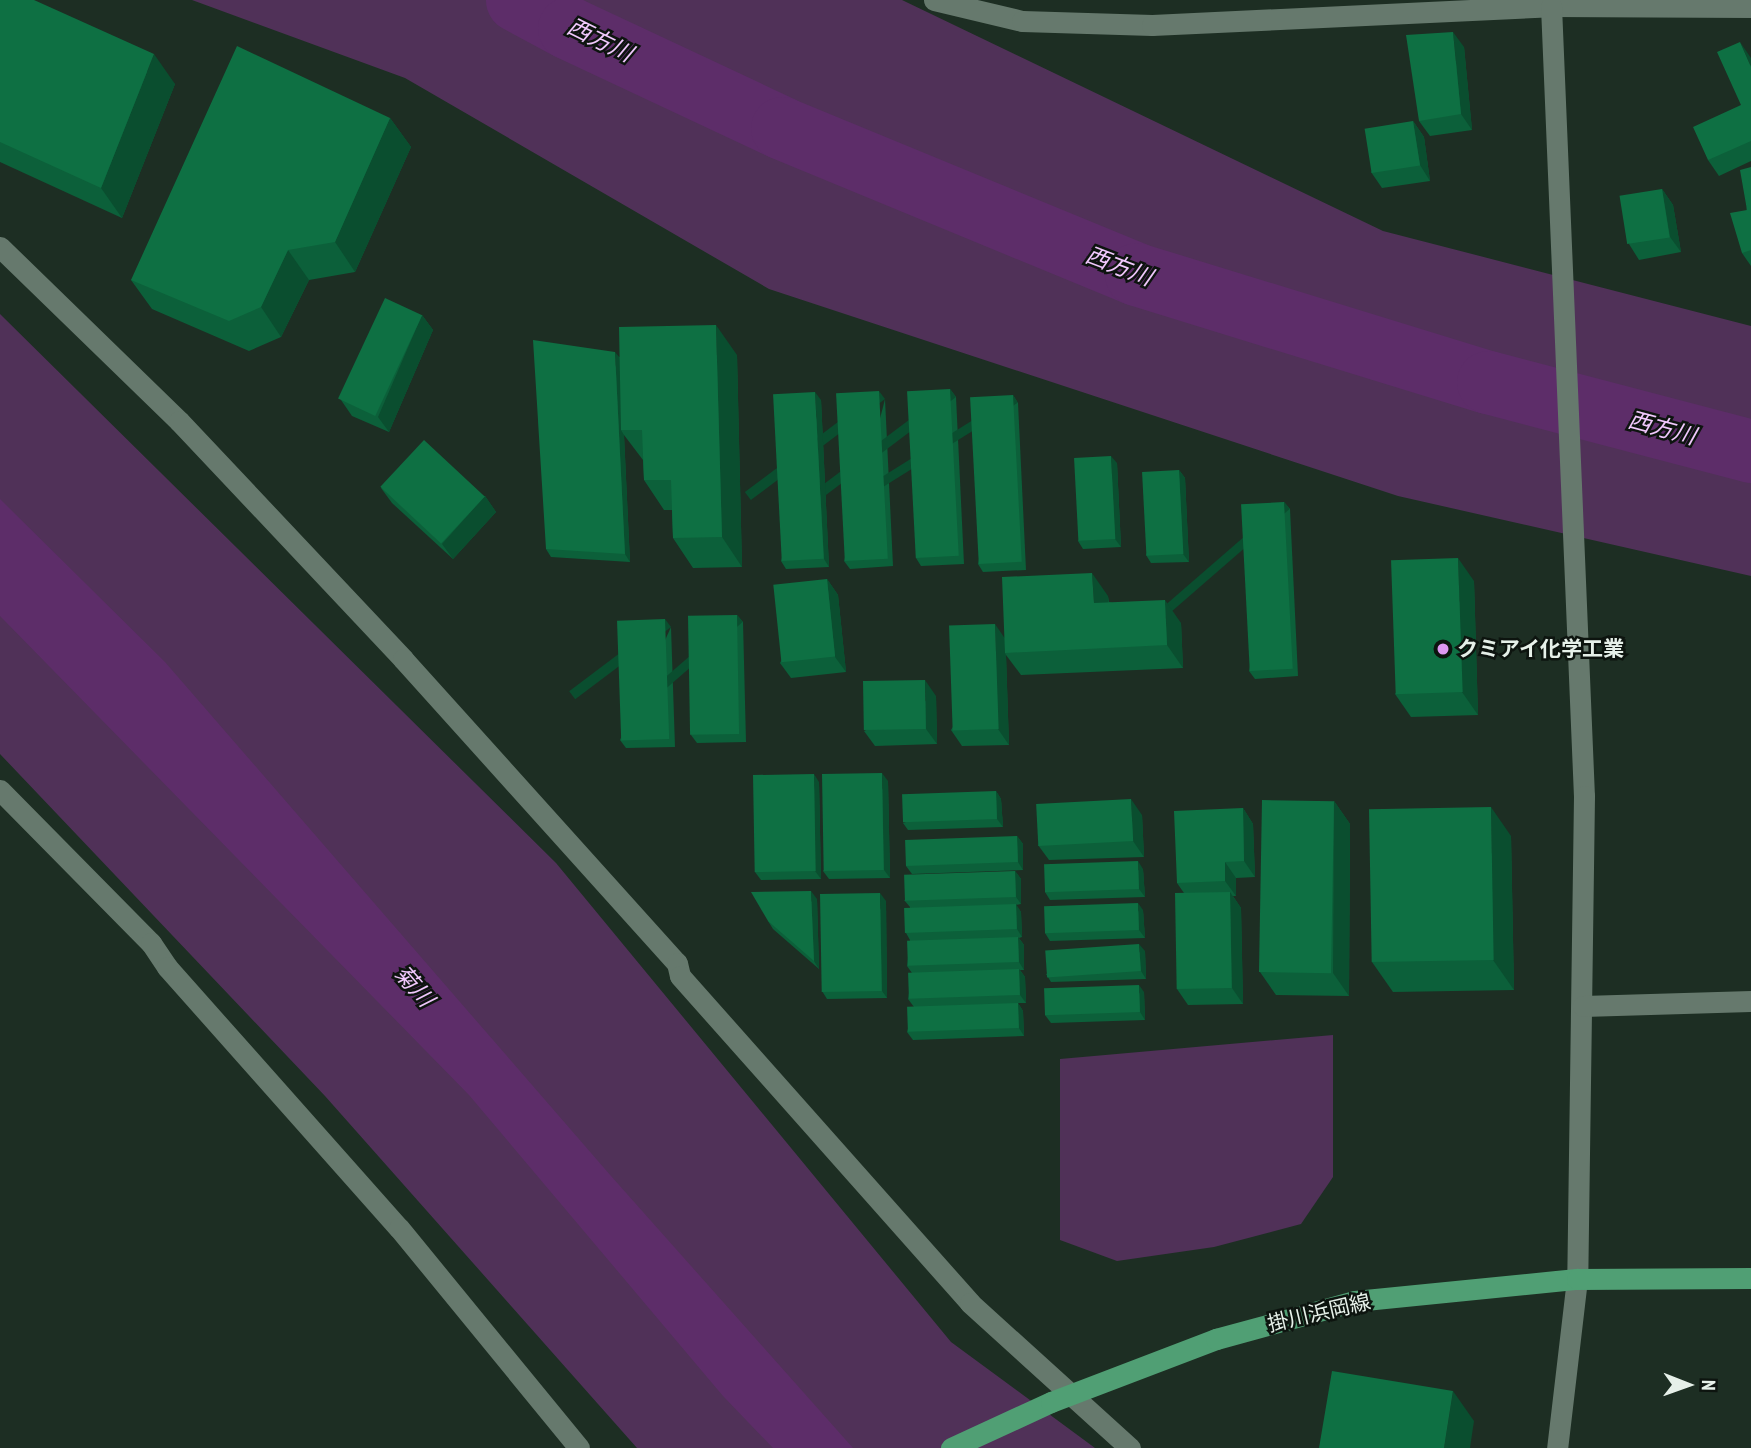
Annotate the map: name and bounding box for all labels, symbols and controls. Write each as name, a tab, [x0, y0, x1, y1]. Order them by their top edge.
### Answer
water label: 西方川	[563, 12, 637, 68]
water label: 西方川	[1082, 241, 1156, 291]
water label: 西方川	[1625, 406, 1699, 450]
place label: クミアイ化学工業	[1457, 636, 1625, 662]
marker: クミアイ化学工業	[1435, 641, 1451, 657]
water label: 菊川	[388, 960, 440, 1012]
street label: 掛川浜岡線	[1265, 1289, 1373, 1337]
north arrow	[1653, 1350, 1723, 1420]
text: N	[1697, 1380, 1721, 1391]

